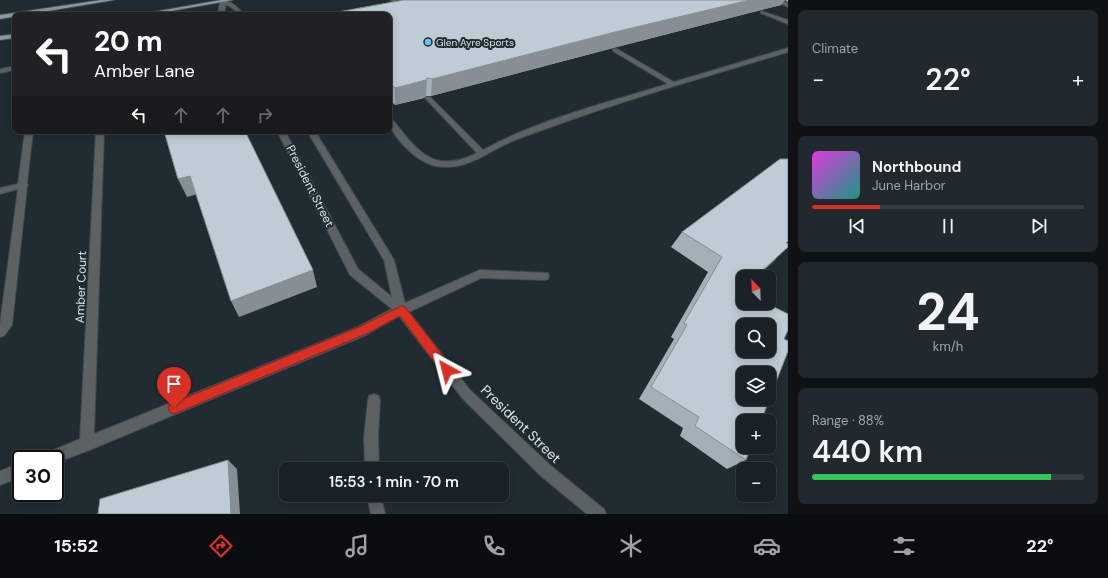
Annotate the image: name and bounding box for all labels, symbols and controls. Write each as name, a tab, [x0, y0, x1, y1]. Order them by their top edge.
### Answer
text: 20 m	[94, 23, 163, 60]
icon: left	[28, 28, 80, 80]
place label: Glen Ayre Sports	[436, 36, 514, 49]
marker: Glen Ayre Sports	[423, 37, 433, 47]
text: Climate	[812, 40, 858, 57]
text: Amber Lane	[94, 59, 195, 83]
text: 22°	[925, 60, 971, 99]
text: −	[812, 65, 824, 94]
text: +	[1072, 65, 1084, 94]
icon: left	[128, 104, 150, 126]
icon: ahead	[170, 104, 192, 126]
icon: ahead	[212, 104, 234, 126]
icon: right	[254, 104, 276, 126]
street label: President Street	[282, 142, 338, 230]
text: Northbound	[872, 157, 961, 177]
text: June Harbor	[872, 177, 946, 194]
icon: previous	[846, 215, 868, 237]
icon: pause	[937, 215, 959, 237]
icon: next	[1028, 215, 1050, 237]
street label: Amber Court	[72, 250, 90, 323]
north arrow	[736, 270, 776, 310]
map controls	[736, 270, 776, 502]
text: 24	[916, 278, 980, 346]
button: search	[736, 318, 776, 358]
text: km/h	[933, 338, 963, 355]
position arrow	[426, 349, 468, 391]
button: layers	[736, 366, 776, 406]
pin	[157, 367, 191, 408]
icon: arrive	[163, 373, 185, 395]
street label: President Street	[477, 381, 565, 467]
text: Range · 88%	[812, 412, 884, 429]
button: +	[736, 414, 776, 454]
text: 440 km	[812, 432, 923, 471]
speed limit sign: 30	[12, 450, 64, 502]
button: −	[736, 462, 776, 502]
text: 15:53 · 1 min · 70 m	[329, 472, 459, 492]
icon: directions	[207, 532, 235, 560]
icon: music	[343, 532, 371, 560]
icon: phone	[480, 532, 508, 560]
icon: climate	[617, 532, 645, 560]
icon: car	[753, 532, 781, 560]
icon: filters	[890, 532, 918, 560]
text: 15:52	[54, 534, 98, 558]
text: 22°	[1026, 534, 1054, 558]

